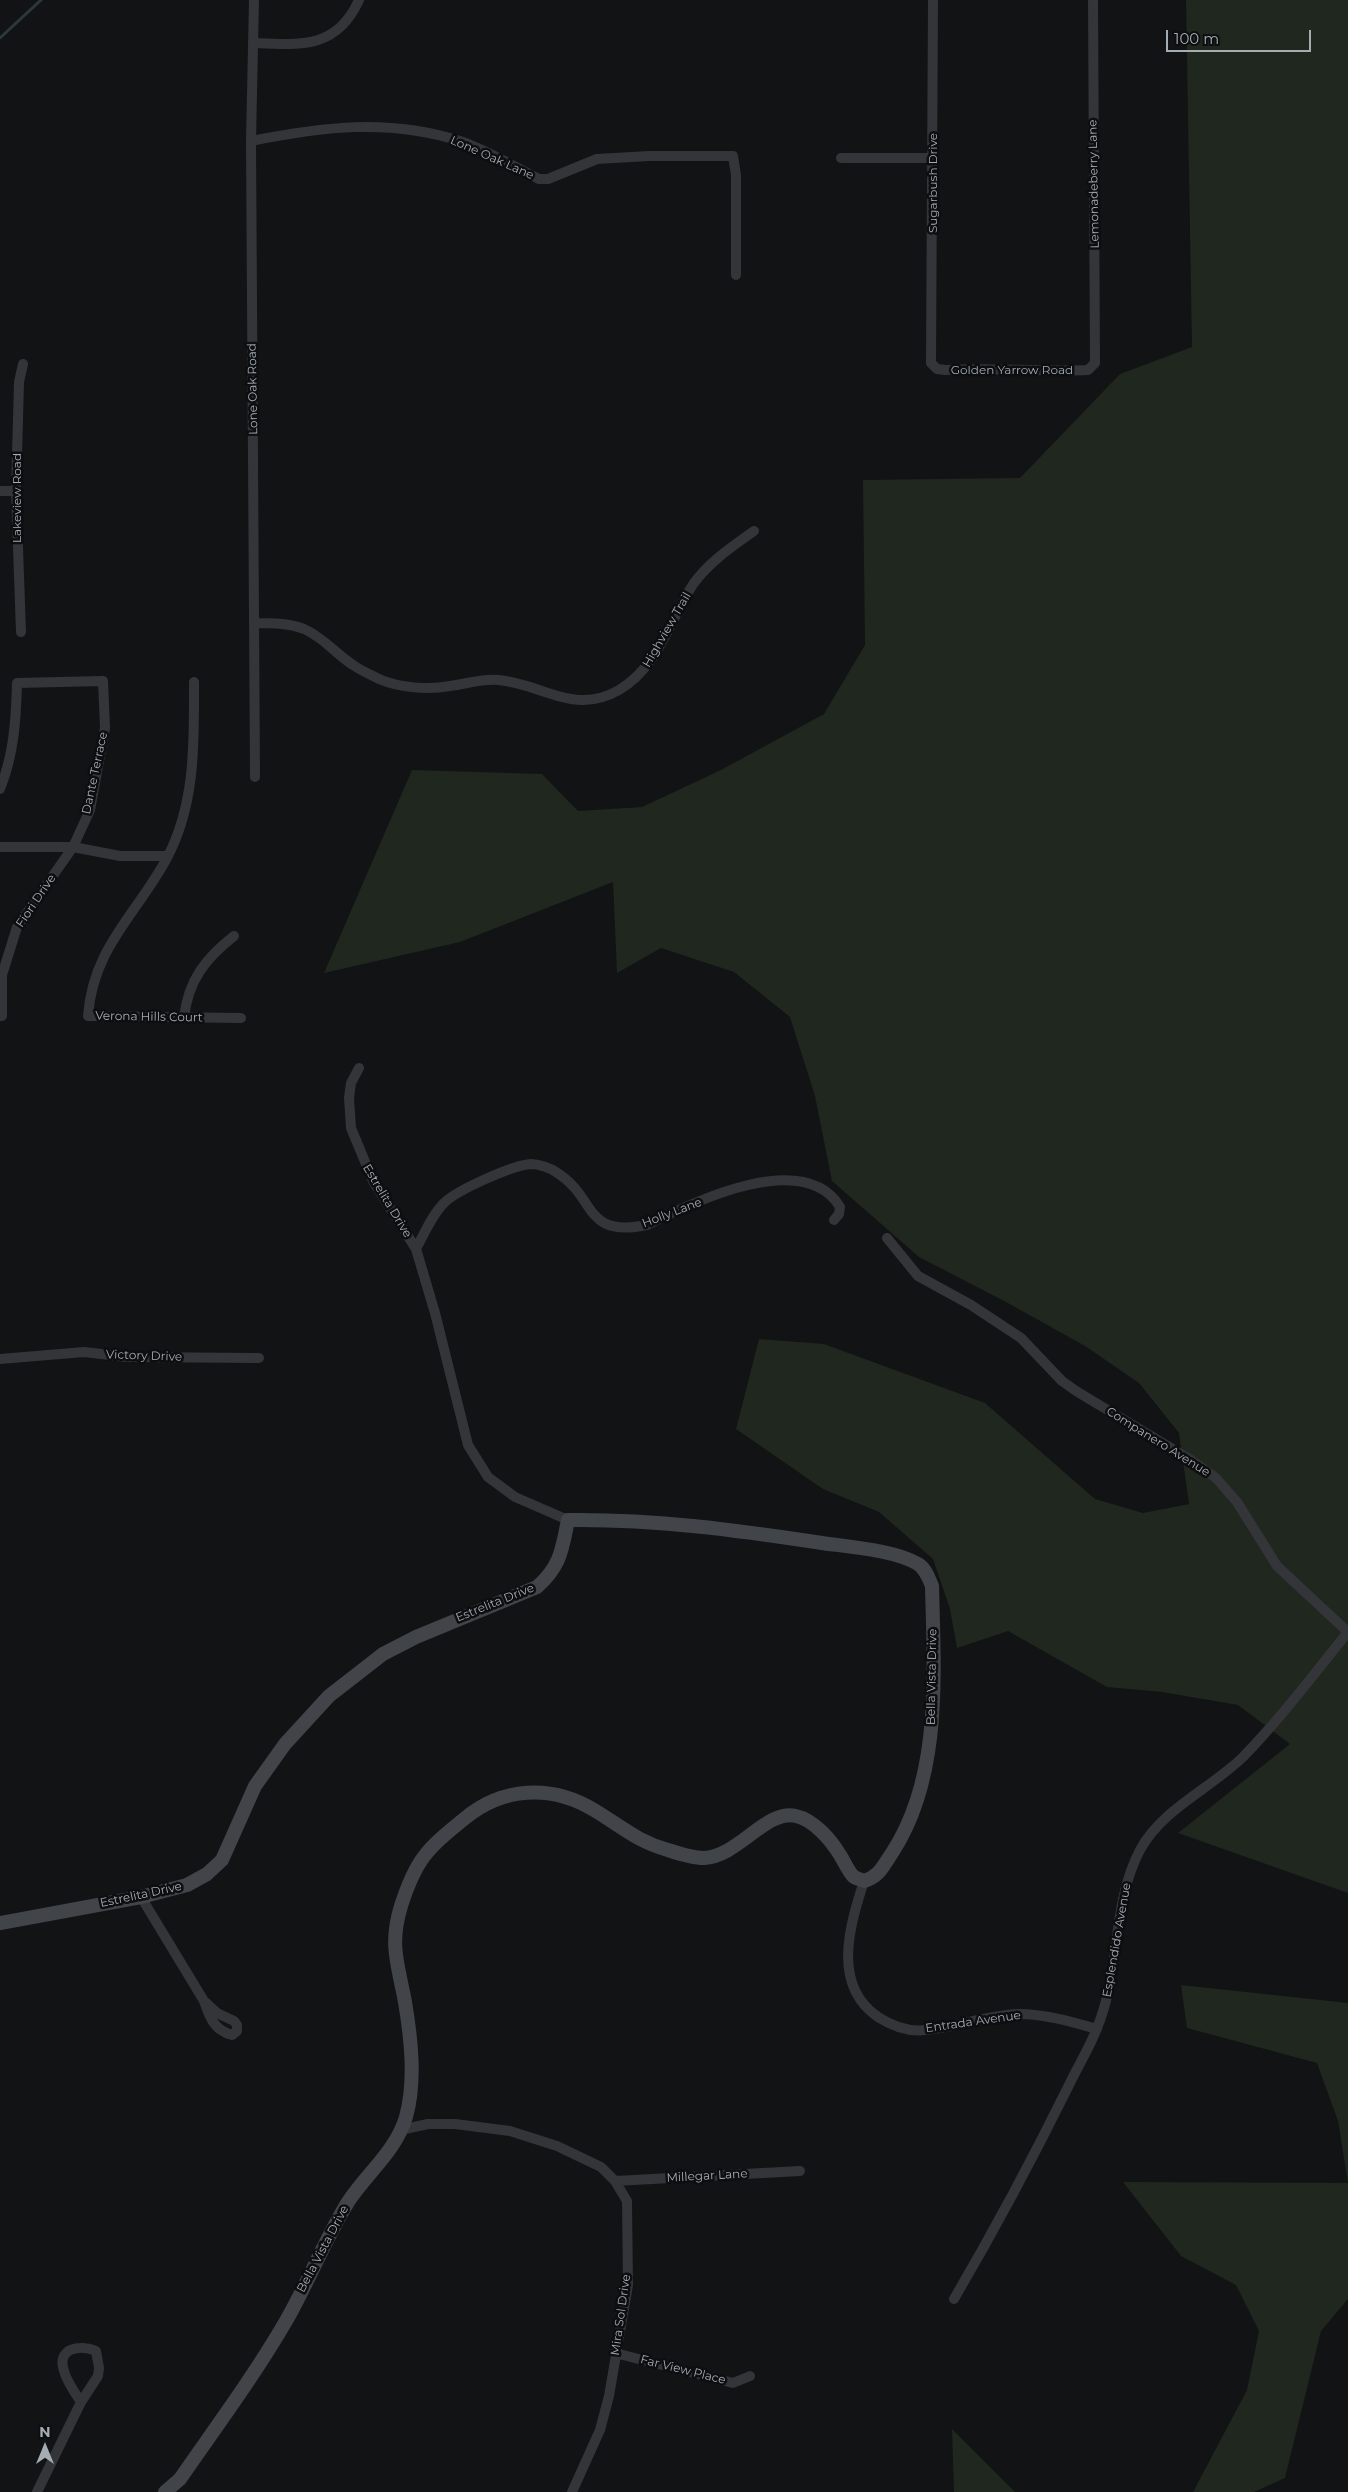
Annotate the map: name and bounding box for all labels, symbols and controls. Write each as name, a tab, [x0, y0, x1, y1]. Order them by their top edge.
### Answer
scale bar	[1168, 20, 1313, 52]
text: 100 m	[1174, 29, 1219, 48]
street label: Lemonadeberry Lane	[1086, 119, 1102, 249]
street label: Lone Oak Lane	[448, 133, 536, 183]
street label: Sugarbush Drive	[926, 133, 940, 233]
street label: Lone Oak Road	[245, 343, 261, 435]
street label: Golden Yarrow Road	[951, 363, 1073, 377]
street label: Lakeview Road	[10, 453, 24, 543]
street label: Highview Trail	[640, 590, 694, 670]
street label: Dante Terrace	[79, 731, 111, 815]
street label: Fiori Drive	[13, 872, 59, 930]
street label: Verona Hills Court	[95, 1009, 203, 1025]
street label: Estrelita Drive	[359, 1162, 415, 1240]
street label: Holly Lane	[640, 1195, 704, 1231]
street label: Victory Drive	[106, 1347, 182, 1365]
street label: Companero Avenue	[1103, 1404, 1213, 1480]
street label: Estrelita Drive	[454, 1581, 536, 1625]
street label: Bella Vista Drive	[924, 1629, 940, 1725]
street label: Estrelita Drive	[99, 1879, 183, 1911]
street label: Esplendido Avenue	[1100, 1882, 1134, 1998]
street label: Entrada Avenue	[924, 2008, 1022, 2036]
street label: Millegar Lane	[666, 2167, 748, 2185]
street label: Bella Vista Drive	[294, 2203, 352, 2295]
street label: Mira Sol Drive	[608, 2273, 634, 2357]
street label: Far View Place	[639, 2352, 727, 2388]
north arrow	[20, 2422, 70, 2472]
text: N	[39, 2423, 51, 2441]

